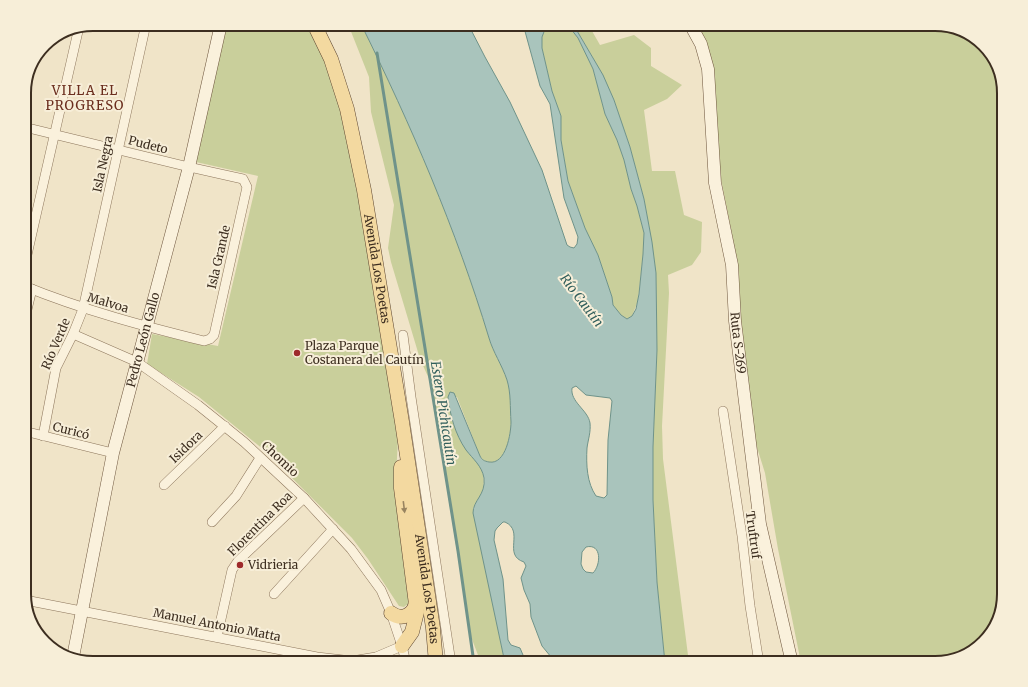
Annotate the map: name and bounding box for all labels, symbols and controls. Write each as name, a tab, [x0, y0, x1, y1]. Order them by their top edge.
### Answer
district label: VILLA EL PROGRESO	[46, 82, 124, 114]
street label: Pudeto	[127, 132, 169, 157]
street label: Isla Negra	[89, 134, 116, 194]
street label: Avenida Los Poetas	[361, 212, 394, 325]
street label: Isla Grande	[204, 224, 233, 290]
water label: Río Cautín	[556, 270, 607, 330]
street label: Malvoa	[86, 289, 131, 316]
street label: Pedro León Gallo	[123, 291, 162, 389]
street label: Ruta S-269	[728, 312, 749, 375]
street label: Río Verde	[38, 316, 73, 372]
place label: Plaza Parque Costanera del Cautín	[305, 338, 424, 367]
marker: Plaza Parque Costanera del Cautín	[292, 348, 302, 358]
water label: Estero Pichicautín	[427, 360, 460, 467]
street label: Curicó	[51, 419, 91, 442]
street label: Isidora	[166, 427, 206, 466]
street label: Chomio	[259, 438, 302, 480]
street label: Florentina Roa	[224, 488, 295, 559]
one-way arrow	[401, 501, 407, 513]
street label: Truftruf	[743, 510, 764, 560]
street label: Avenida Los Poetas	[412, 532, 442, 644]
place label: Vidrieria	[247, 557, 299, 572]
marker: Vidrieria	[235, 560, 245, 570]
street label: Manuel Antonio Matta	[152, 605, 283, 644]

